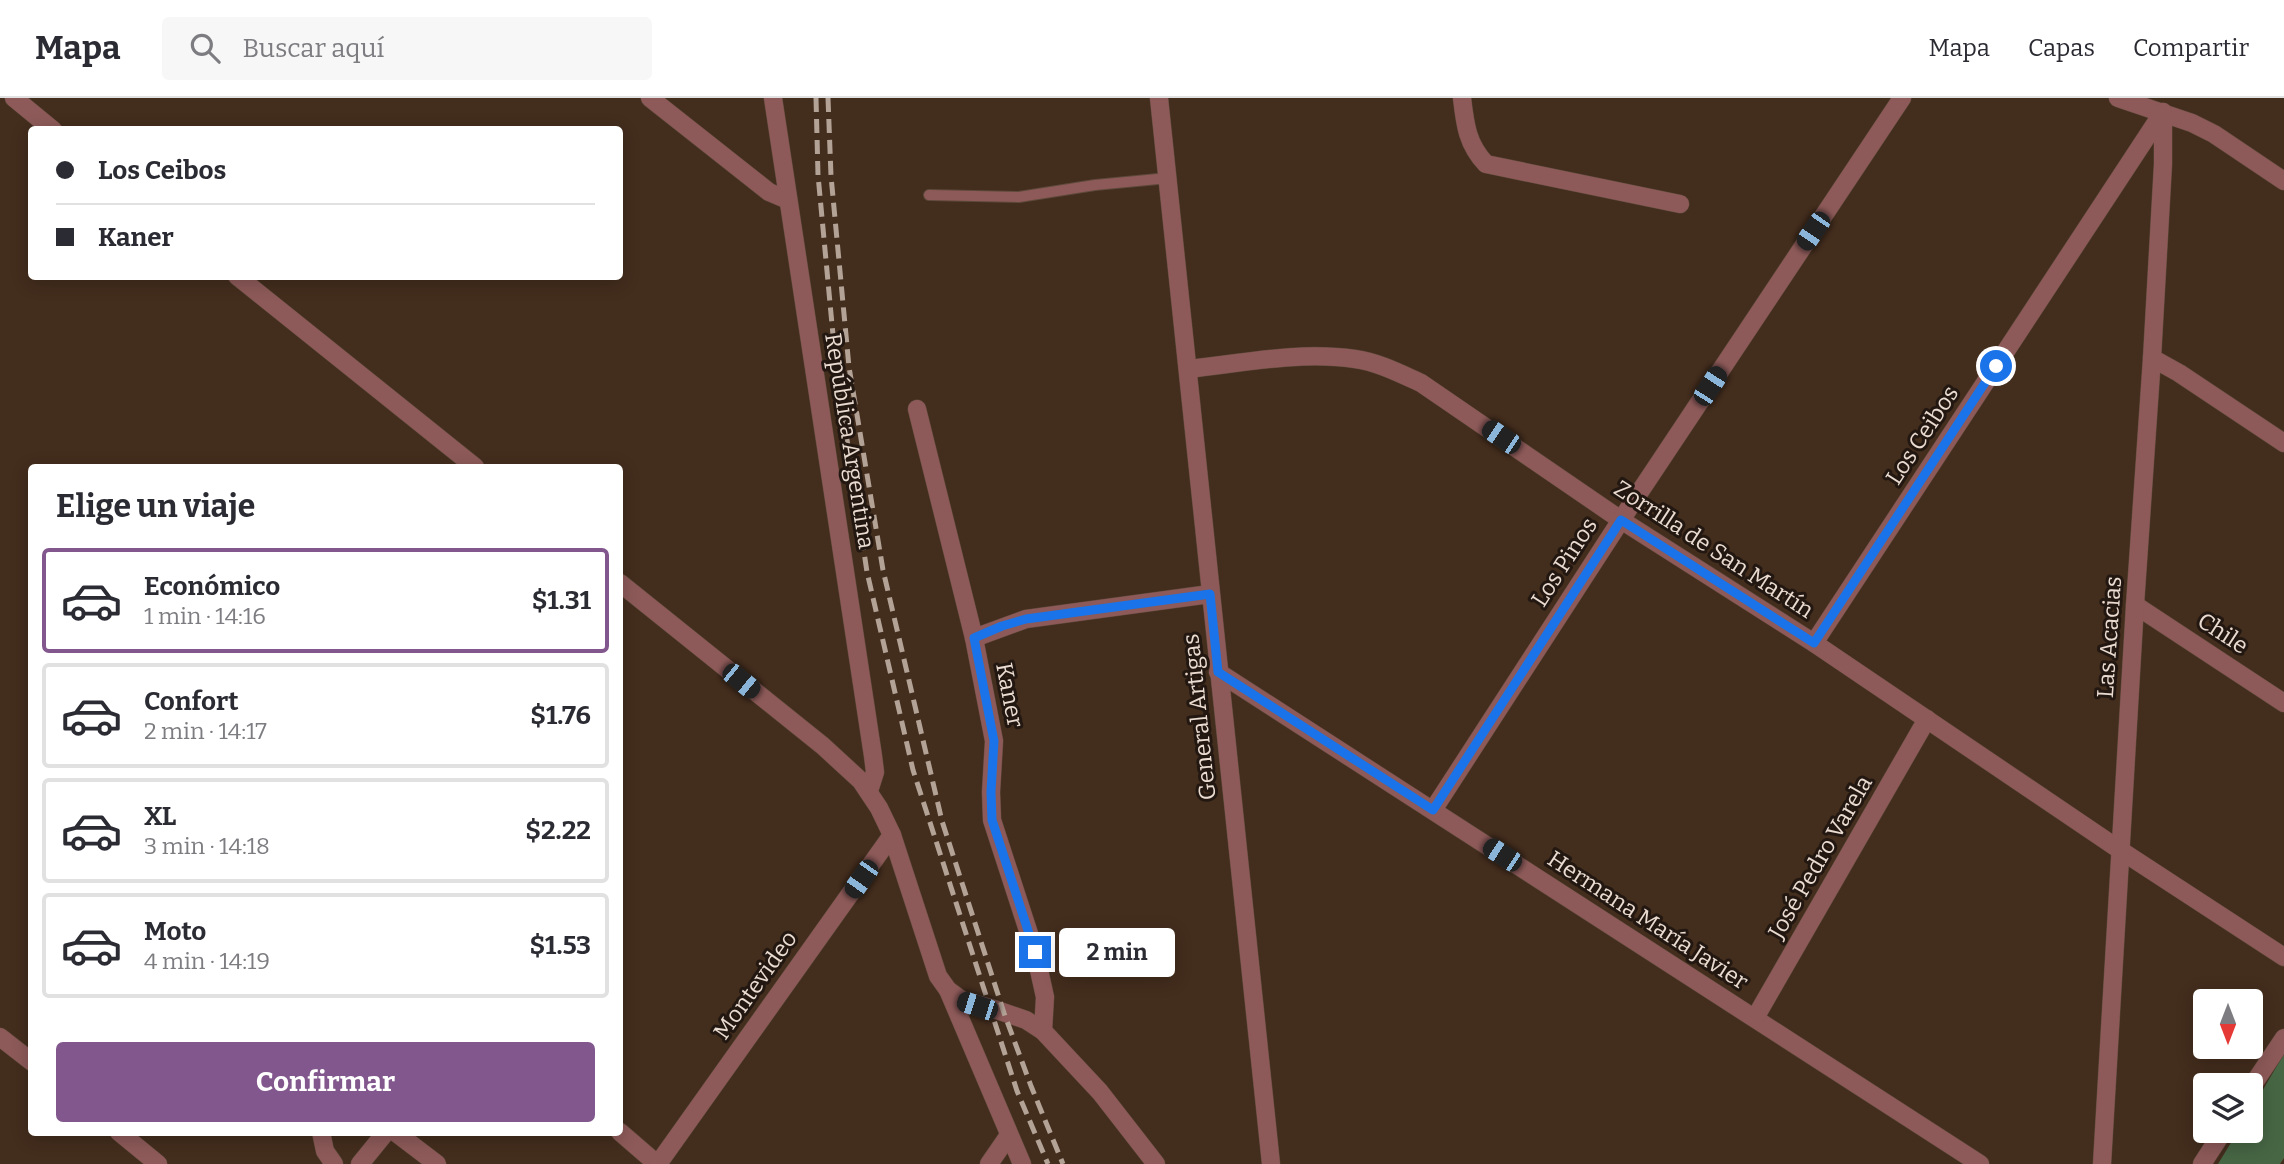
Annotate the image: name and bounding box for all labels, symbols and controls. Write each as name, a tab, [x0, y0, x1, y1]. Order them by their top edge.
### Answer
search box	[162, 17, 652, 80]
text: Mapa	[35, 28, 120, 68]
icon: search	[186, 29, 224, 67]
text: Buscar aquí	[242, 33, 384, 64]
text: Mapa	[1928, 34, 1990, 62]
text: Capas	[2028, 34, 2095, 62]
text: Compartir	[2133, 34, 2249, 62]
text: Los Ceibos	[98, 155, 226, 186]
car	[1793, 208, 1834, 254]
text: Kaner	[98, 222, 174, 253]
street label: República Argentina	[819, 331, 881, 551]
route start	[1980, 350, 2012, 382]
car	[1690, 363, 1731, 409]
street label: Los Ceibos	[1880, 380, 1964, 490]
car	[1478, 417, 1525, 457]
street label: Zorrilla de San Martín	[1609, 474, 1819, 624]
text: Elige un viaje	[56, 487, 255, 525]
street label: Los Pinos	[1525, 512, 1603, 612]
icon: car	[60, 569, 123, 632]
text: Económico	[144, 571, 280, 602]
street label: Las Acacias	[2091, 575, 2127, 699]
text: $1.31	[532, 585, 591, 616]
text: 1 min · 14:16	[144, 602, 266, 630]
street label: Chile	[2193, 606, 2253, 660]
street label: General Artigas	[1176, 632, 1222, 802]
car	[719, 660, 764, 702]
street label: Kaner	[990, 660, 1030, 730]
icon: car	[60, 684, 123, 747]
text: Confort	[144, 686, 239, 717]
text: $1.76	[530, 700, 591, 731]
text: 2 min · 14:17	[144, 717, 267, 745]
street label: José Pedro Varela	[1762, 770, 1878, 944]
icon: car	[60, 799, 123, 862]
text: XL	[144, 801, 176, 832]
text: $2.22	[525, 815, 591, 846]
text: 3 min · 14:18	[144, 832, 270, 860]
car	[1479, 835, 1526, 875]
street label: Hermana María Javier	[1542, 845, 1754, 995]
car	[841, 856, 882, 902]
icon: car	[60, 914, 123, 977]
text: Moto	[144, 916, 206, 947]
street label: Montevideo	[707, 925, 803, 1045]
callout: 2 min	[1060, 928, 1175, 976]
text: $1.53	[529, 930, 591, 961]
route end	[1019, 936, 1051, 968]
text: 2 min	[1086, 938, 1148, 966]
text: 4 min · 14:19	[144, 947, 270, 975]
north arrow	[2193, 989, 2263, 1059]
map controls	[2193, 989, 2263, 1143]
car	[954, 990, 1001, 1022]
button: Confirmar	[56, 1042, 595, 1122]
button: layers	[2193, 1073, 2263, 1143]

